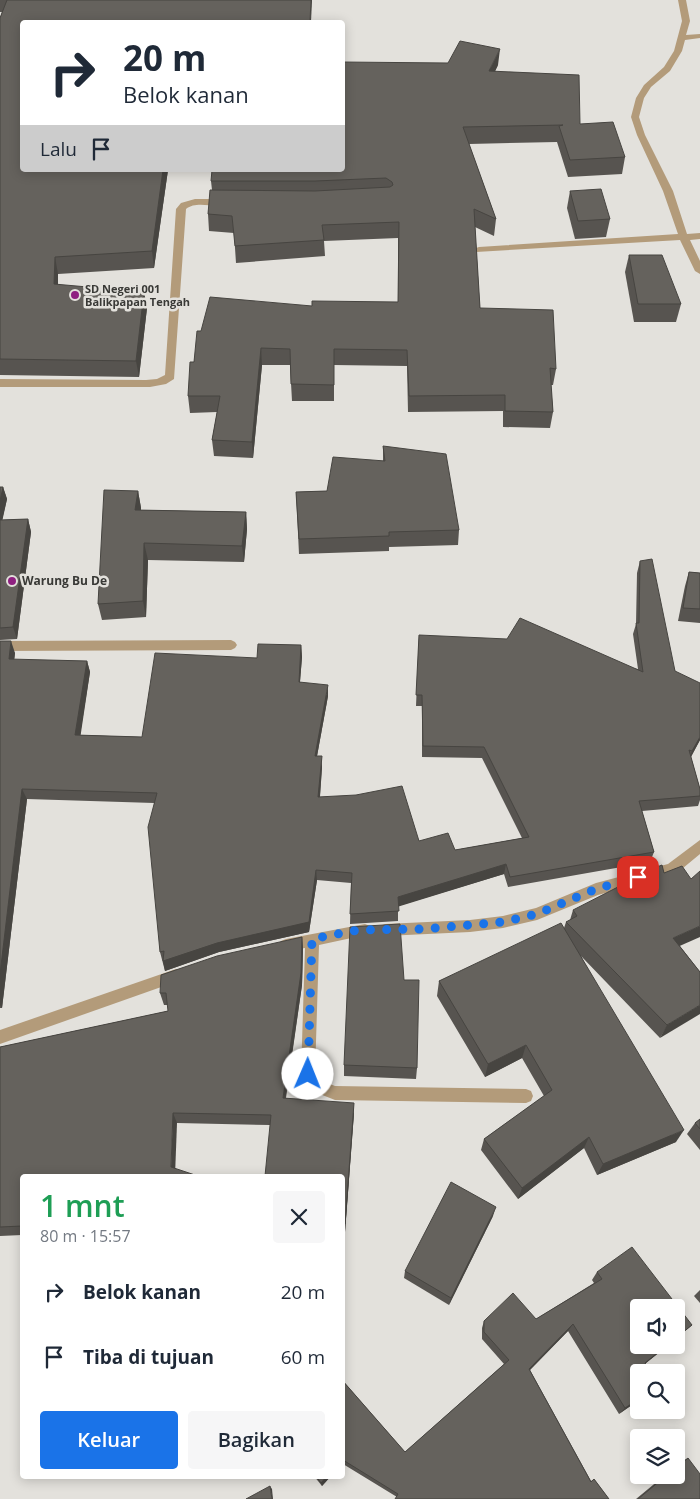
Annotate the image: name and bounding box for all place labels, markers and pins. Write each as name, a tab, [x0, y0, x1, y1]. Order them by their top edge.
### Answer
place label: SD Negeri 001 Balikpapan Tengah	[85, 281, 190, 309]
marker: SD Negeri 001 Balikpapan Tengah	[69, 289, 81, 301]
place label: Warung Bu De	[22, 572, 107, 589]
marker: Warung Bu De	[6, 575, 18, 587]
pin	[617, 856, 659, 898]

